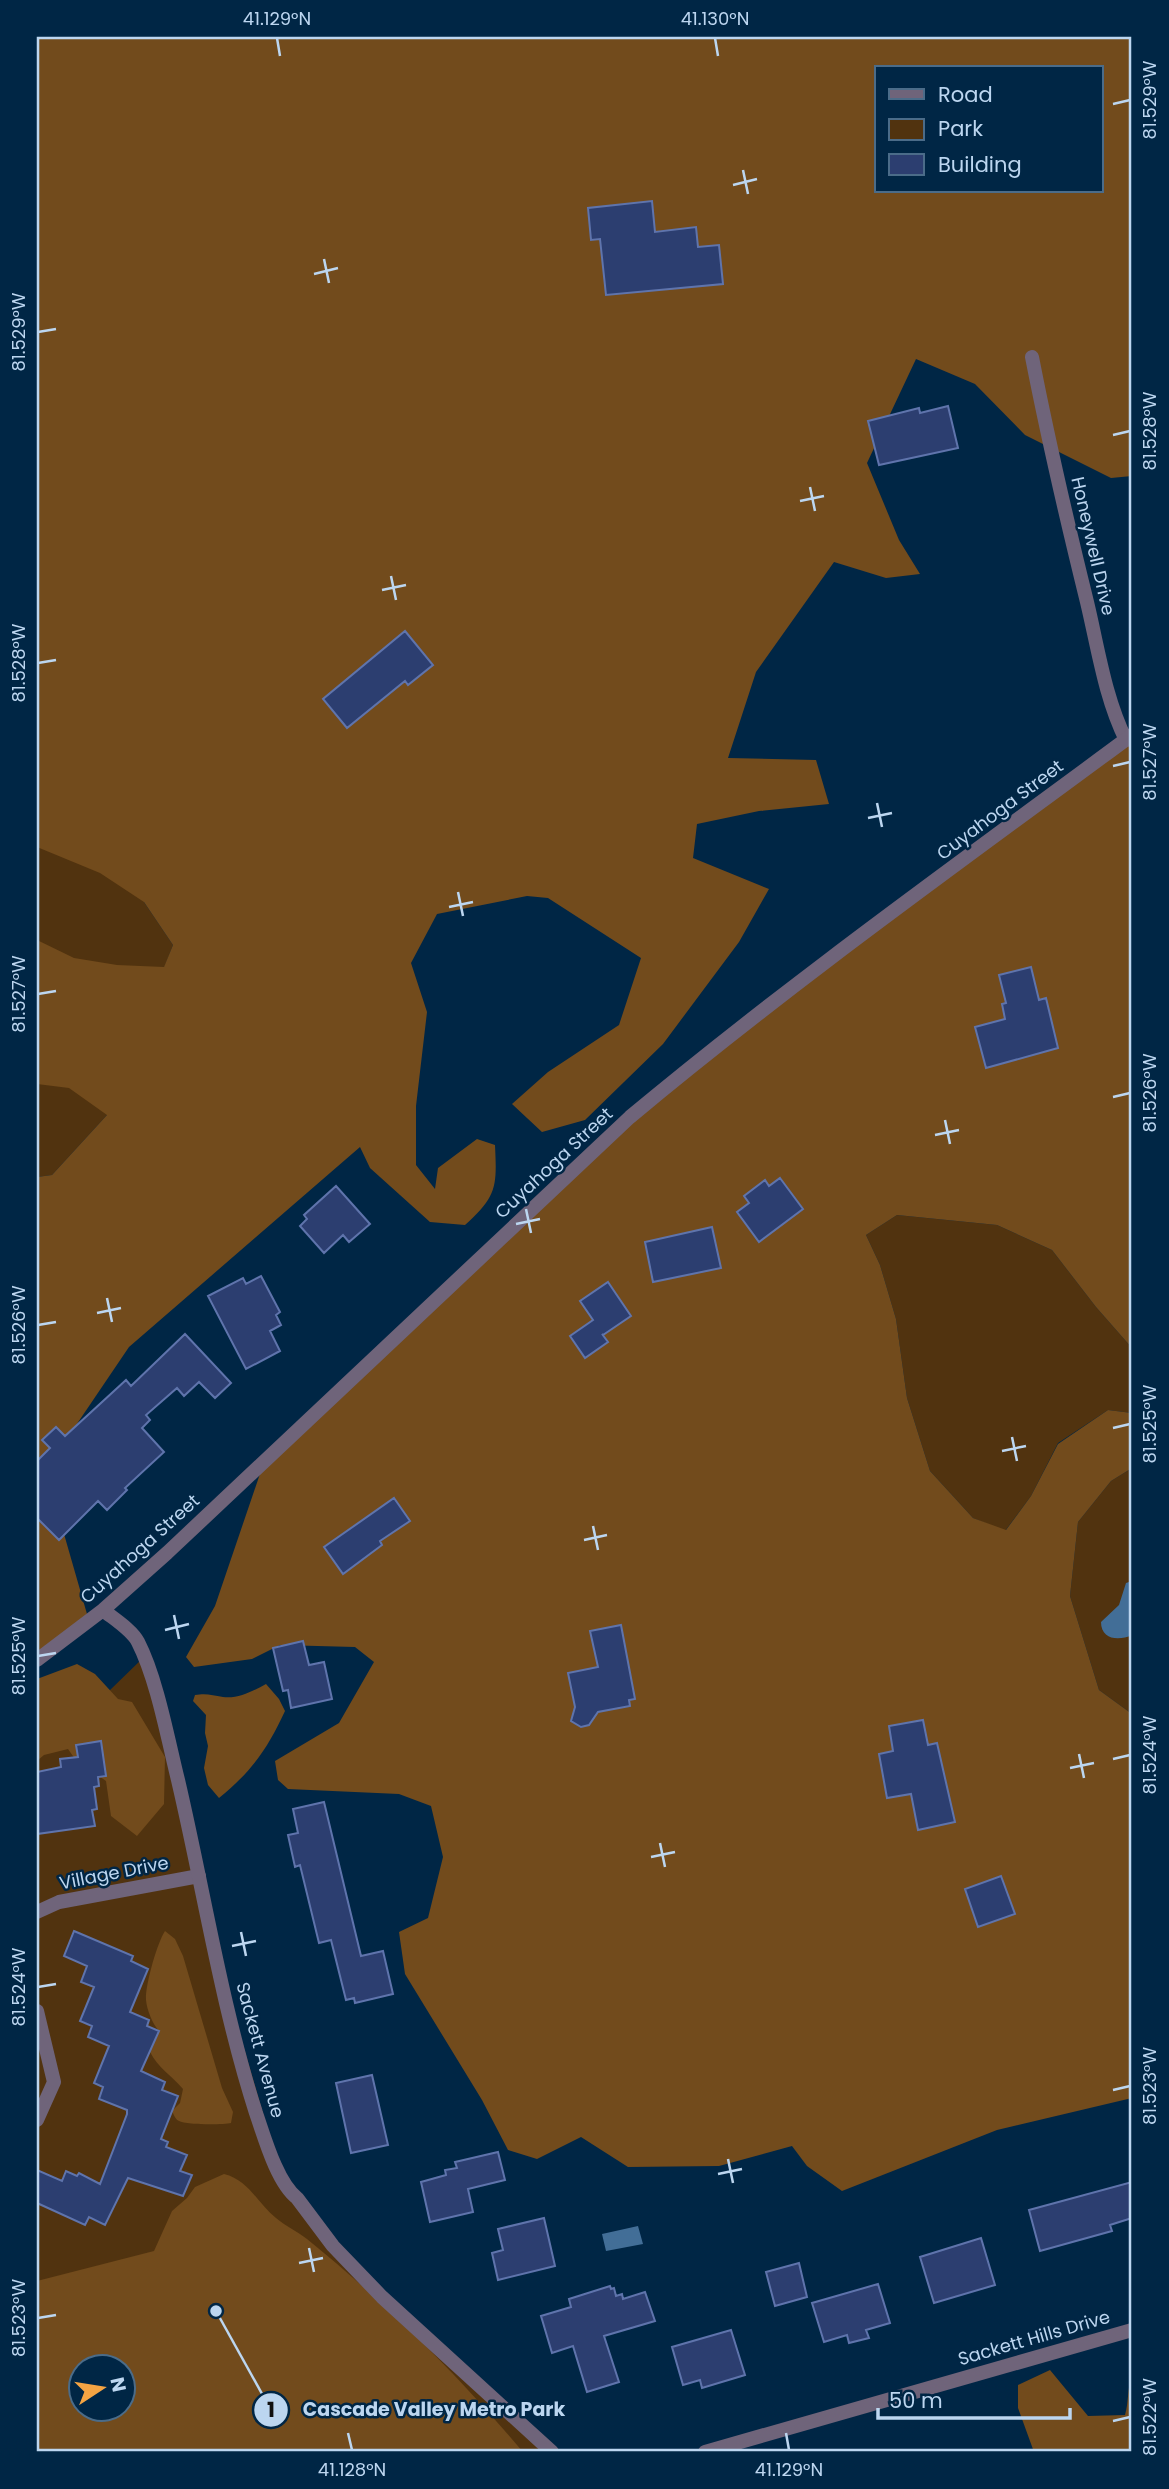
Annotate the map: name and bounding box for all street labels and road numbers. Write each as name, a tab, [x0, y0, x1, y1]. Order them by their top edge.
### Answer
street label: Honeywell Drive	[1065, 474, 1122, 618]
street label: Cuyahoga Street	[931, 754, 1068, 866]
street label: Cuyahoga Street	[489, 1101, 618, 1224]
street label: Cuyahoga Street	[75, 1488, 205, 1609]
street label: Village Drive	[57, 1850, 171, 1895]
street label: Sackett Avenue	[230, 1979, 291, 2121]
street label: Sackett Hills Drive	[955, 2304, 1113, 2371]

